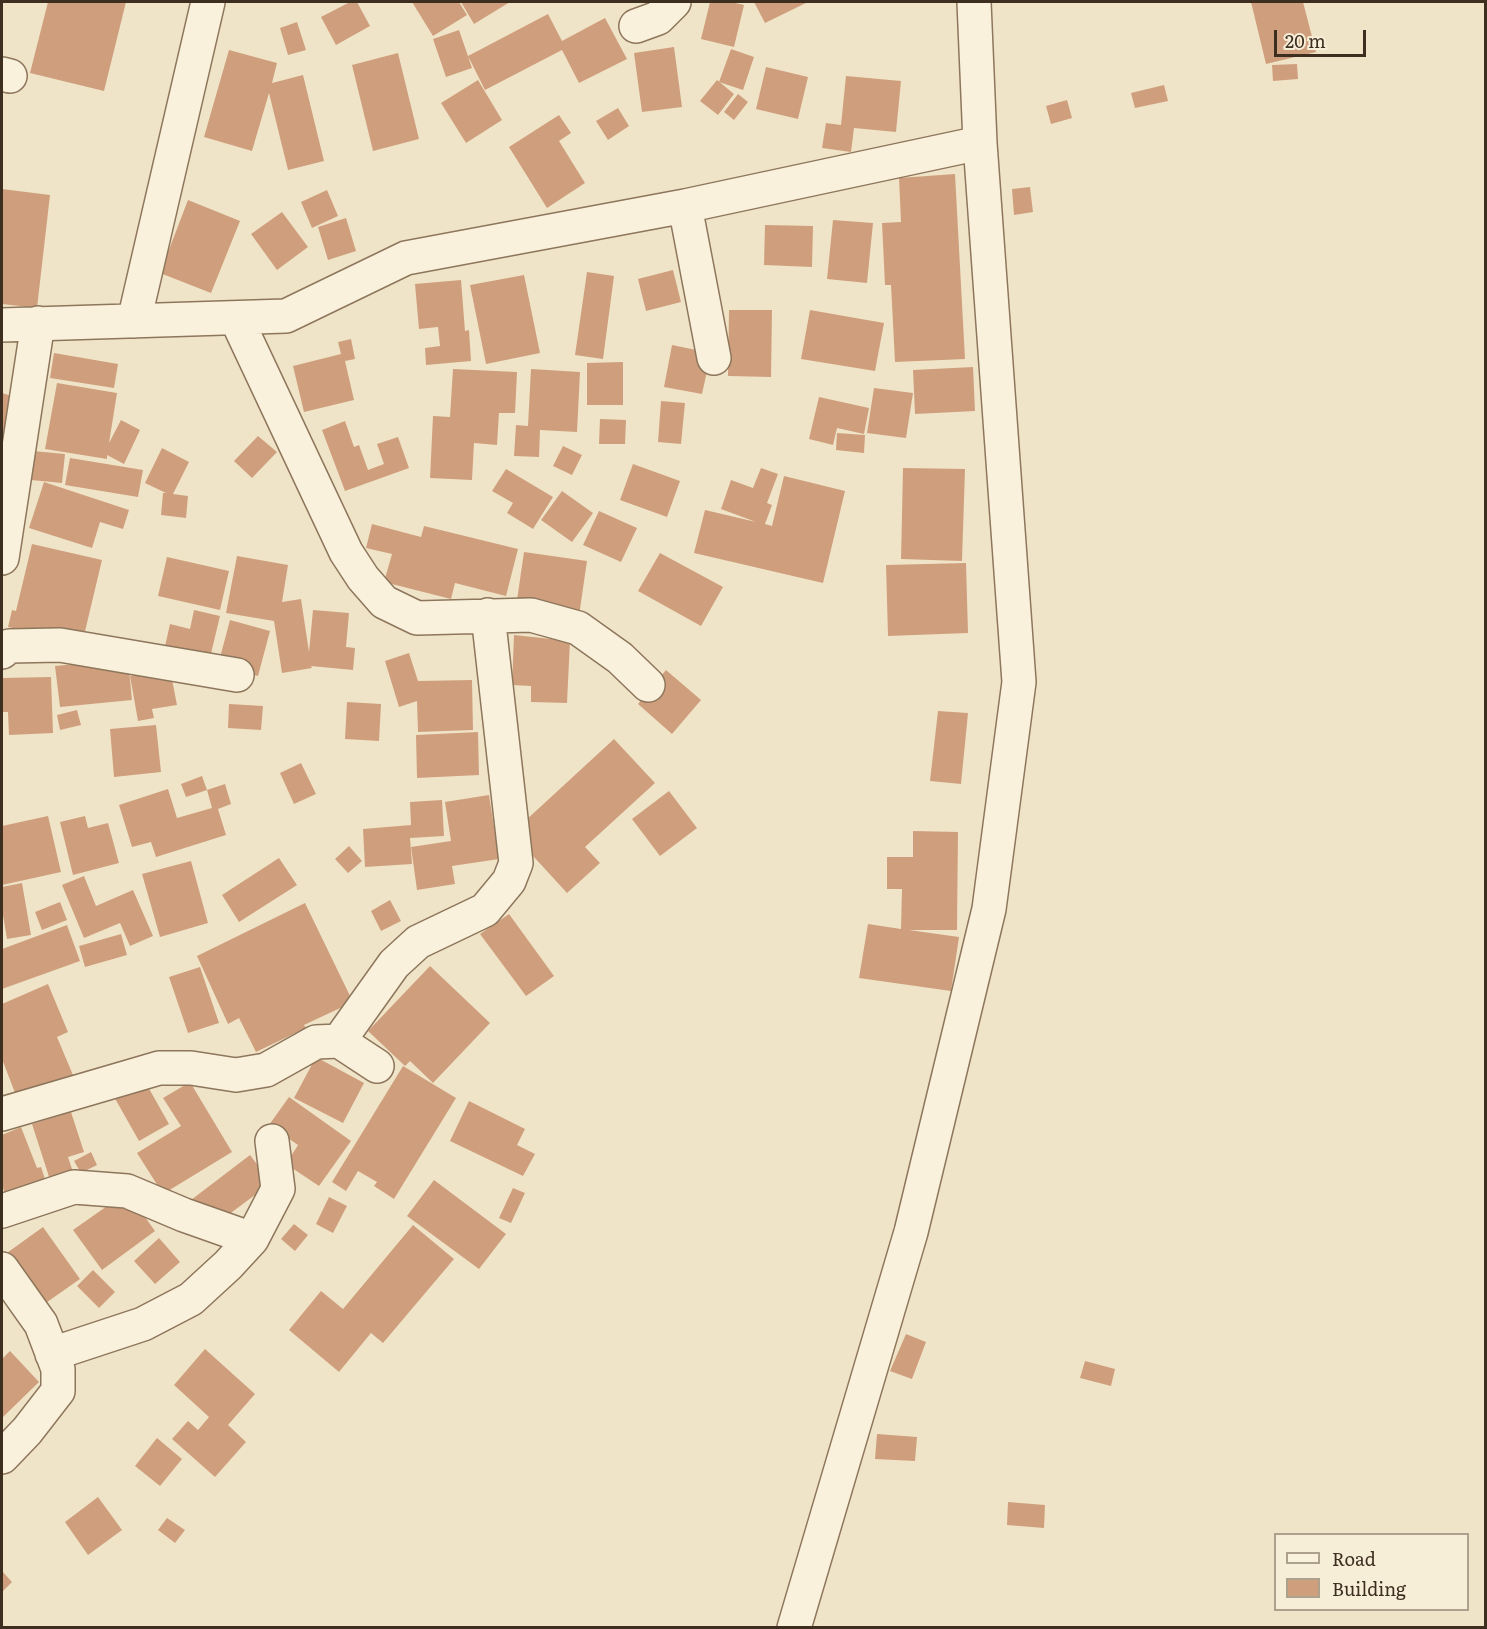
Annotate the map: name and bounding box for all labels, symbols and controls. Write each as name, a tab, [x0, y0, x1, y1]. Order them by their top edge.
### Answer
scale bar	[1277, 18, 1368, 56]
text: 20 m	[1285, 27, 1326, 54]
legend	[1274, 1533, 1469, 1611]
text: Road	[1332, 1545, 1376, 1572]
text: Building	[1332, 1575, 1406, 1602]

